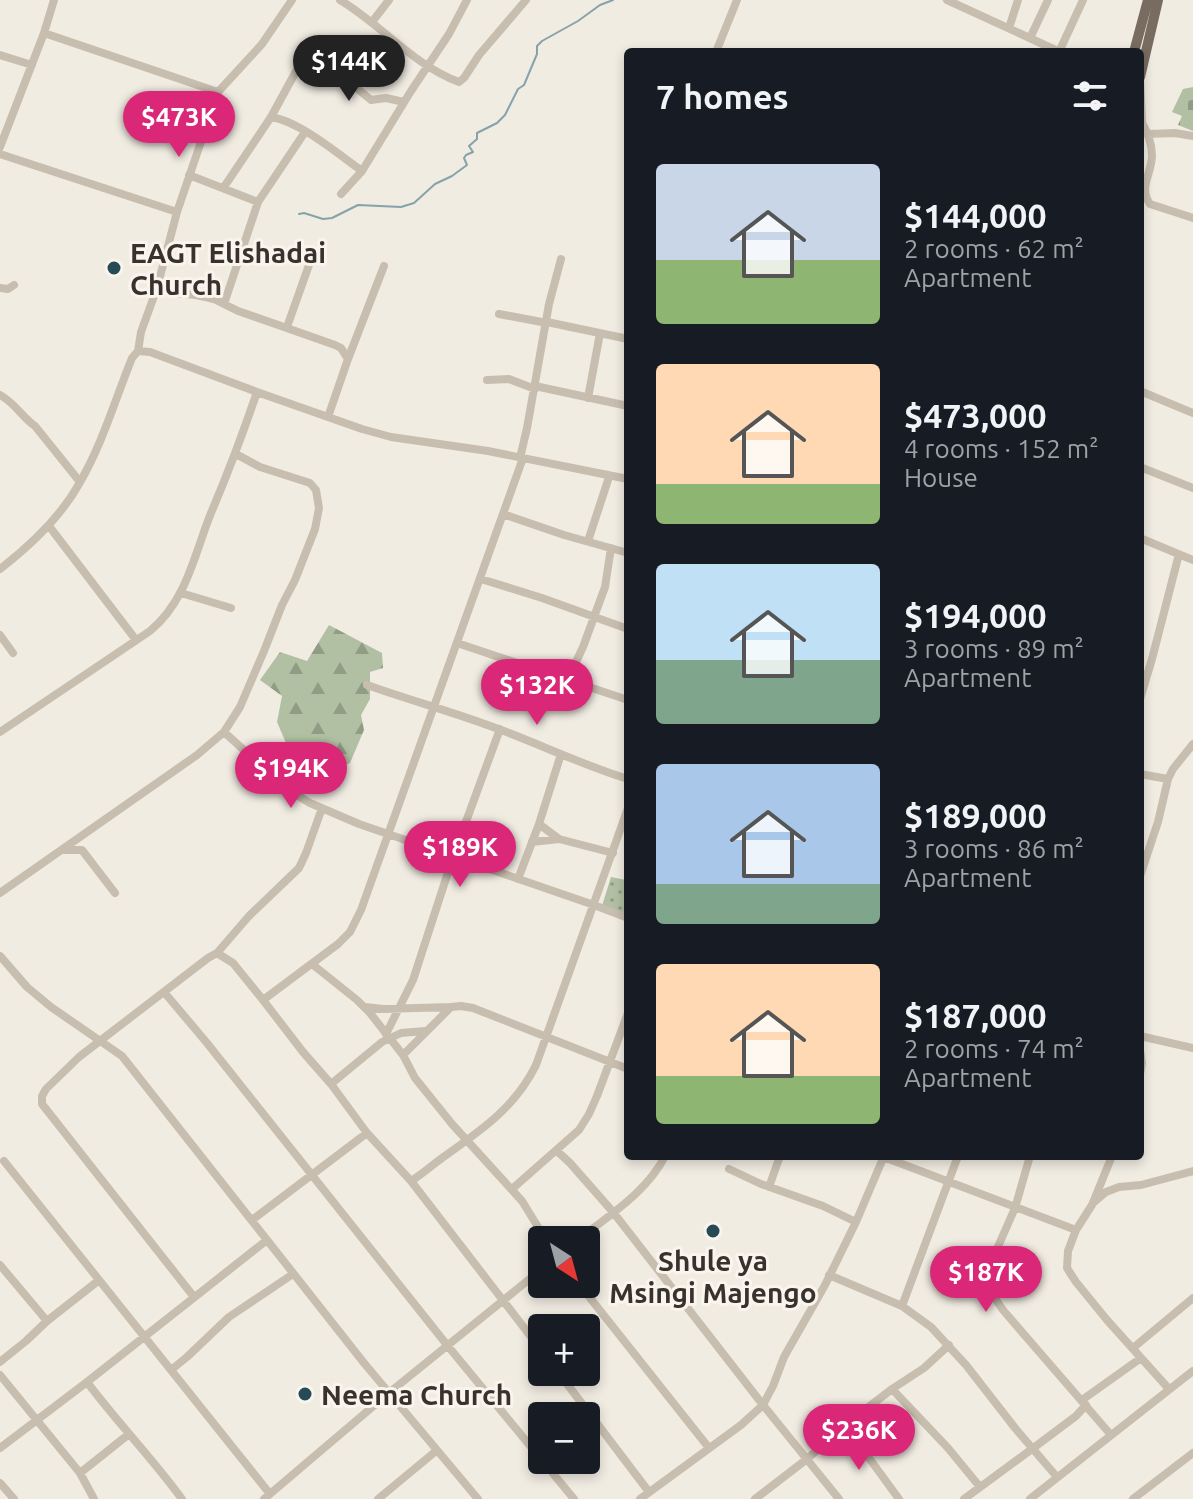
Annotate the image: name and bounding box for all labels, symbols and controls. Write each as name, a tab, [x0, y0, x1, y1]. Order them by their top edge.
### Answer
pin: $144K	[293, 35, 405, 103]
text: $144K	[311, 46, 387, 75]
icon: filters	[1068, 74, 1112, 118]
text: 7 homes	[656, 77, 789, 115]
pin: $473K	[123, 91, 235, 159]
text: $473K	[141, 102, 217, 131]
icon: home	[720, 196, 816, 292]
text: $144,000	[904, 196, 1047, 234]
text: 2 rooms · 62 m²	[904, 234, 1084, 263]
place label: EAGT Elishadai Church	[130, 237, 326, 300]
marker: EAGT Elishadai Church	[105, 259, 123, 277]
text: Apartment	[904, 263, 1031, 292]
icon: home	[720, 396, 816, 492]
text: $473,000	[904, 396, 1047, 434]
text: 4 rooms · 152 m²	[904, 434, 1099, 463]
text: House	[904, 463, 978, 492]
icon: home	[720, 596, 816, 692]
text: $194,000	[904, 596, 1047, 634]
text: 3 rooms · 89 m²	[904, 634, 1084, 663]
pin: $132K	[481, 659, 593, 727]
text: Apartment	[904, 663, 1031, 692]
text: $132K	[499, 670, 575, 699]
pin: $194K	[235, 742, 347, 810]
text: $194K	[253, 753, 329, 782]
icon: home	[720, 796, 816, 892]
text: $189,000	[904, 796, 1047, 834]
pin: $189K	[404, 821, 516, 889]
text: $189K	[422, 832, 498, 861]
text: 3 rooms · 86 m²	[904, 834, 1084, 863]
text: Apartment	[904, 863, 1031, 892]
icon: home	[720, 996, 816, 1092]
text: $187,000	[904, 996, 1047, 1034]
text: 2 rooms · 74 m²	[904, 1034, 1084, 1063]
text: Apartment	[904, 1063, 1031, 1092]
marker: Shule ya Msingi Majengo	[704, 1222, 722, 1240]
north arrow	[528, 1226, 600, 1298]
map controls	[528, 1226, 600, 1474]
place label: Shule ya Msingi Majengo	[609, 1245, 817, 1308]
pin: $187K	[930, 1246, 1042, 1314]
text: $187K	[948, 1257, 1024, 1286]
button: +	[528, 1314, 600, 1386]
place label: Neema Church	[321, 1379, 512, 1410]
marker: Neema Church	[296, 1385, 314, 1403]
button: −	[528, 1402, 600, 1474]
pin: $236K	[803, 1404, 915, 1472]
text: $236K	[821, 1415, 897, 1444]

